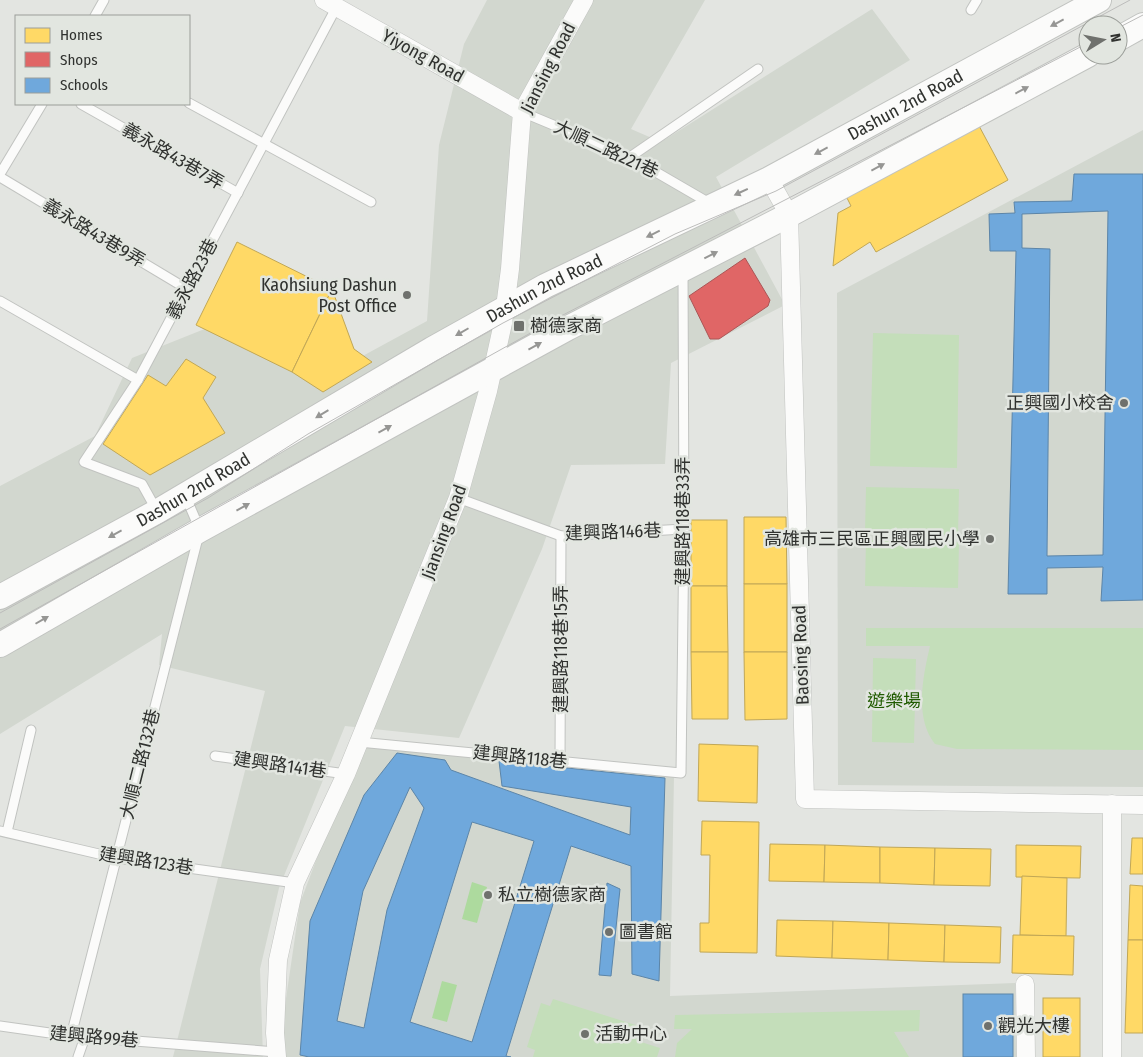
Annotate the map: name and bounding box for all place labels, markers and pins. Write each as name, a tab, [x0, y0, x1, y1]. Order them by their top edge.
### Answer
place label: Kaohsiung Dashun Post Office	[261, 274, 397, 317]
marker: Kaohsiung Dashun Post Office	[401, 289, 413, 301]
place label: 樹德家商	[530, 315, 602, 337]
marker: 樹德家商	[512, 319, 526, 333]
place label: 正興國小校舍	[1006, 392, 1114, 414]
marker: 正興國小校舍	[1118, 397, 1130, 409]
place label: 高雄市三民區正興國民小學	[764, 528, 980, 550]
marker: 高雄市三民區正興國民小學	[984, 533, 996, 545]
place label: 私立樹德家商	[498, 884, 606, 906]
marker: 私立樹德家商	[482, 889, 494, 901]
place label: 圖書館	[619, 921, 673, 943]
marker: 圖書館	[603, 926, 615, 938]
place label: 觀光大樓	[998, 1015, 1070, 1037]
marker: 觀光大樓	[982, 1020, 994, 1032]
place label: 活動中心	[595, 1023, 667, 1045]
marker: 活動中心	[579, 1028, 591, 1040]

